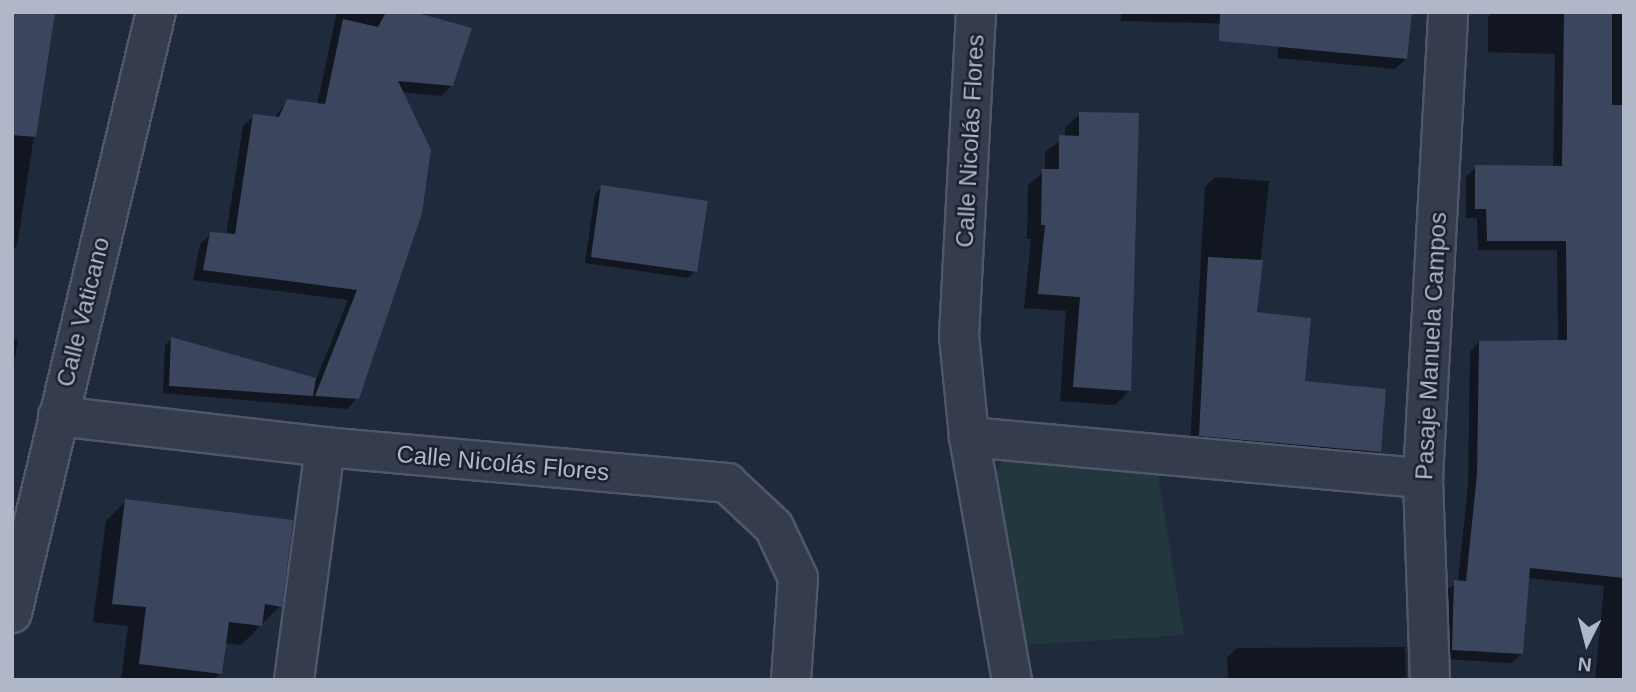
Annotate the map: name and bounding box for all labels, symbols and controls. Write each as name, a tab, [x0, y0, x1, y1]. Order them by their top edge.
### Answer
street label: Calle Nicolás Flores	[950, 34, 990, 248]
street label: Pasaje Manuela Campos	[1410, 211, 1452, 481]
street label: Calle Vaticano	[51, 234, 115, 390]
street label: Calle Nicolás Flores	[395, 439, 611, 487]
north arrow	[1552, 608, 1622, 678]
text: N	[1577, 653, 1593, 676]

